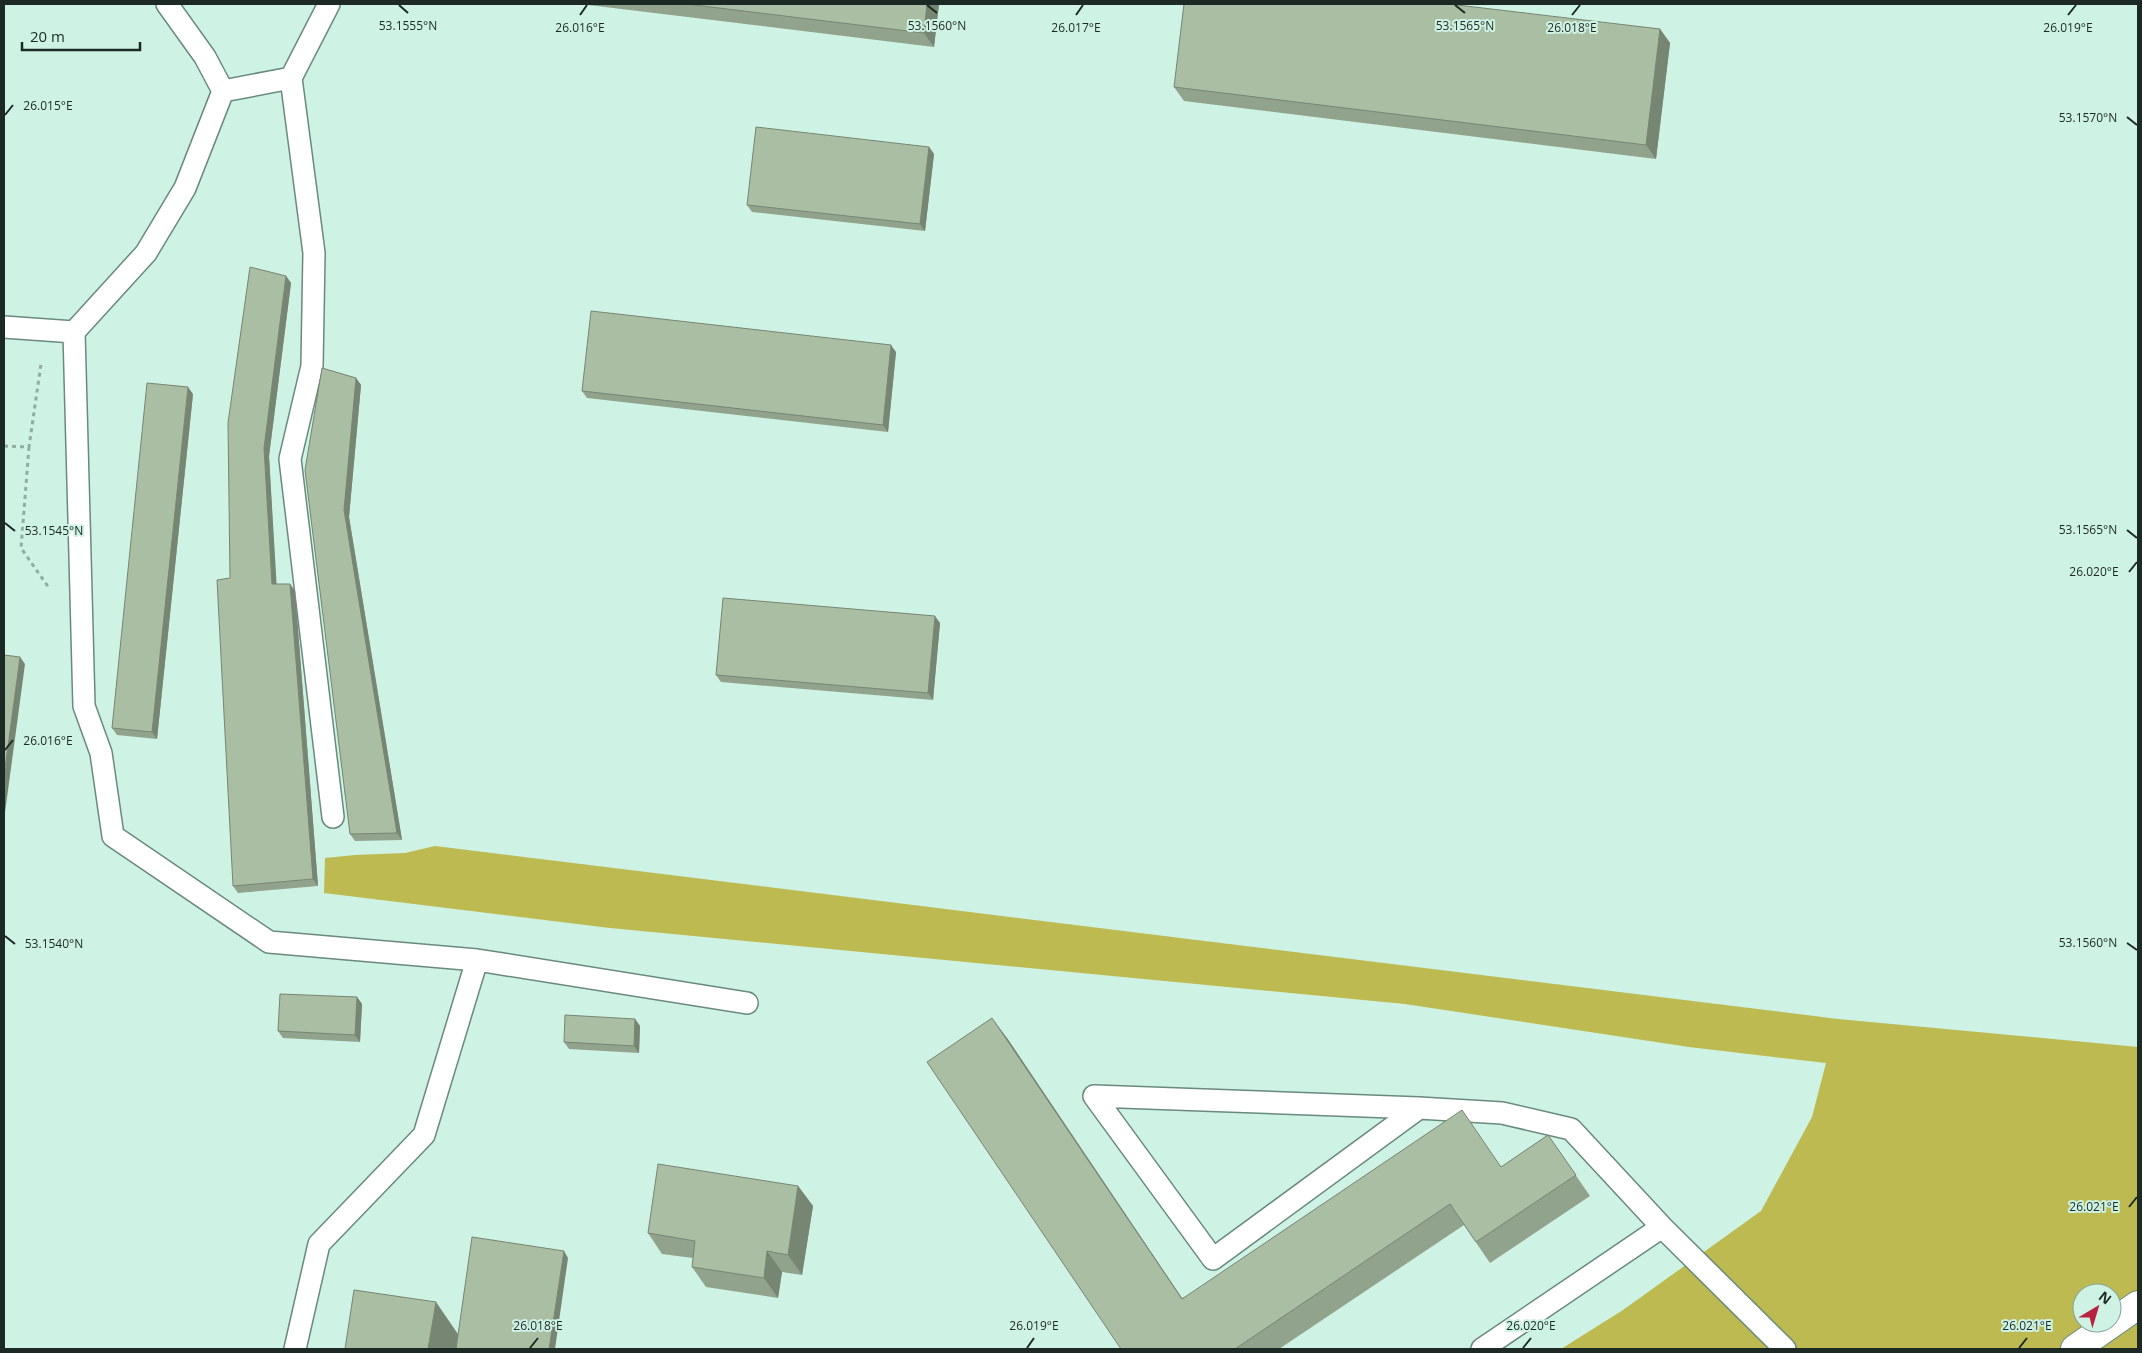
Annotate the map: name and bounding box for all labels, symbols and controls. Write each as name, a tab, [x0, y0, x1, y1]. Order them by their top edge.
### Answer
text: 53.1555°N	[379, 17, 437, 34]
text: 53.1560°N	[908, 17, 966, 34]
text: 53.1565°N	[1436, 17, 1494, 34]
text: 26.016°E	[555, 19, 605, 36]
text: 26.017°E	[1051, 19, 1101, 36]
text: 26.018°E	[1547, 19, 1597, 36]
text: 26.019°E	[2043, 19, 2093, 36]
scale bar	[22, 20, 140, 52]
text: 20 m	[30, 26, 65, 46]
text: 26.015°E	[23, 97, 73, 114]
text: 53.1570°N	[2059, 109, 2117, 126]
text: 53.1565°N	[2059, 521, 2117, 538]
text: 53.1545°N	[25, 522, 83, 539]
text: 26.020°E	[2069, 563, 2119, 580]
text: 26.016°E	[23, 732, 73, 749]
text: 53.1560°N	[2059, 934, 2117, 951]
text: 53.1540°N	[25, 935, 83, 952]
text: 26.021°E	[2069, 1198, 2119, 1215]
north arrow	[2072, 1283, 2122, 1333]
text: N	[2095, 1286, 2116, 1308]
text: 26.018°E	[513, 1317, 563, 1334]
text: 26.019°E	[1009, 1317, 1059, 1334]
text: 26.020°E	[1506, 1317, 1556, 1334]
text: 26.021°E	[2002, 1317, 2052, 1334]

